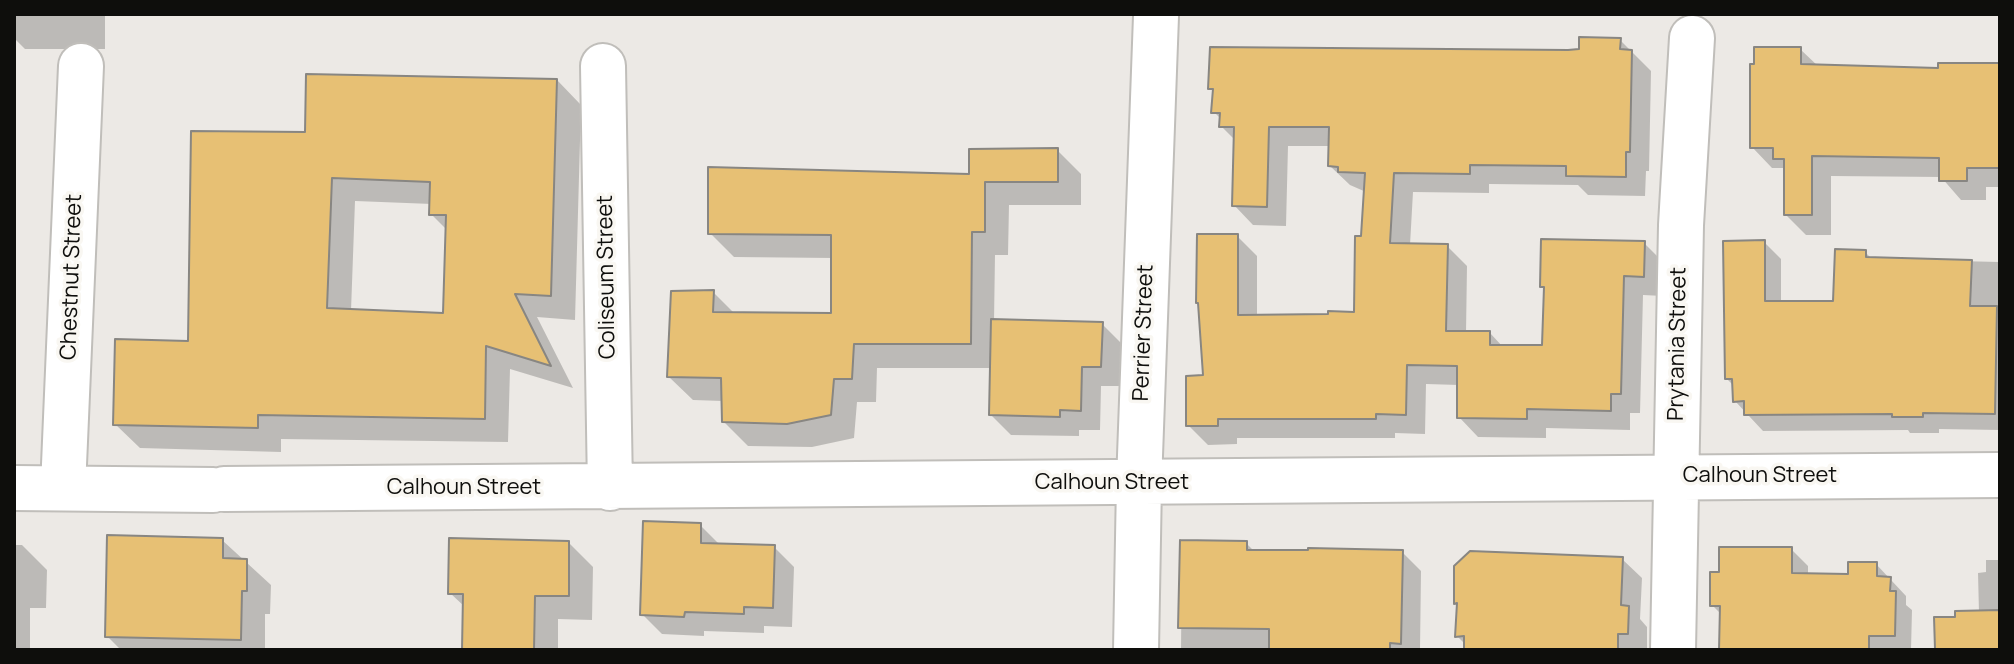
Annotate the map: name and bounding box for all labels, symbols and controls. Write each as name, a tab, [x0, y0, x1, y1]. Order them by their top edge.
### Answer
street label: Chestnut Street	[56, 194, 88, 360]
street label: Coliseum Street	[592, 195, 622, 359]
street label: Perrier Street	[1128, 264, 1160, 402]
street label: Prytania Street	[1663, 267, 1693, 421]
street label: Calhoun Street	[1683, 463, 1837, 489]
street label: Calhoun Street	[1035, 470, 1189, 496]
street label: Calhoun Street	[387, 475, 541, 501]

